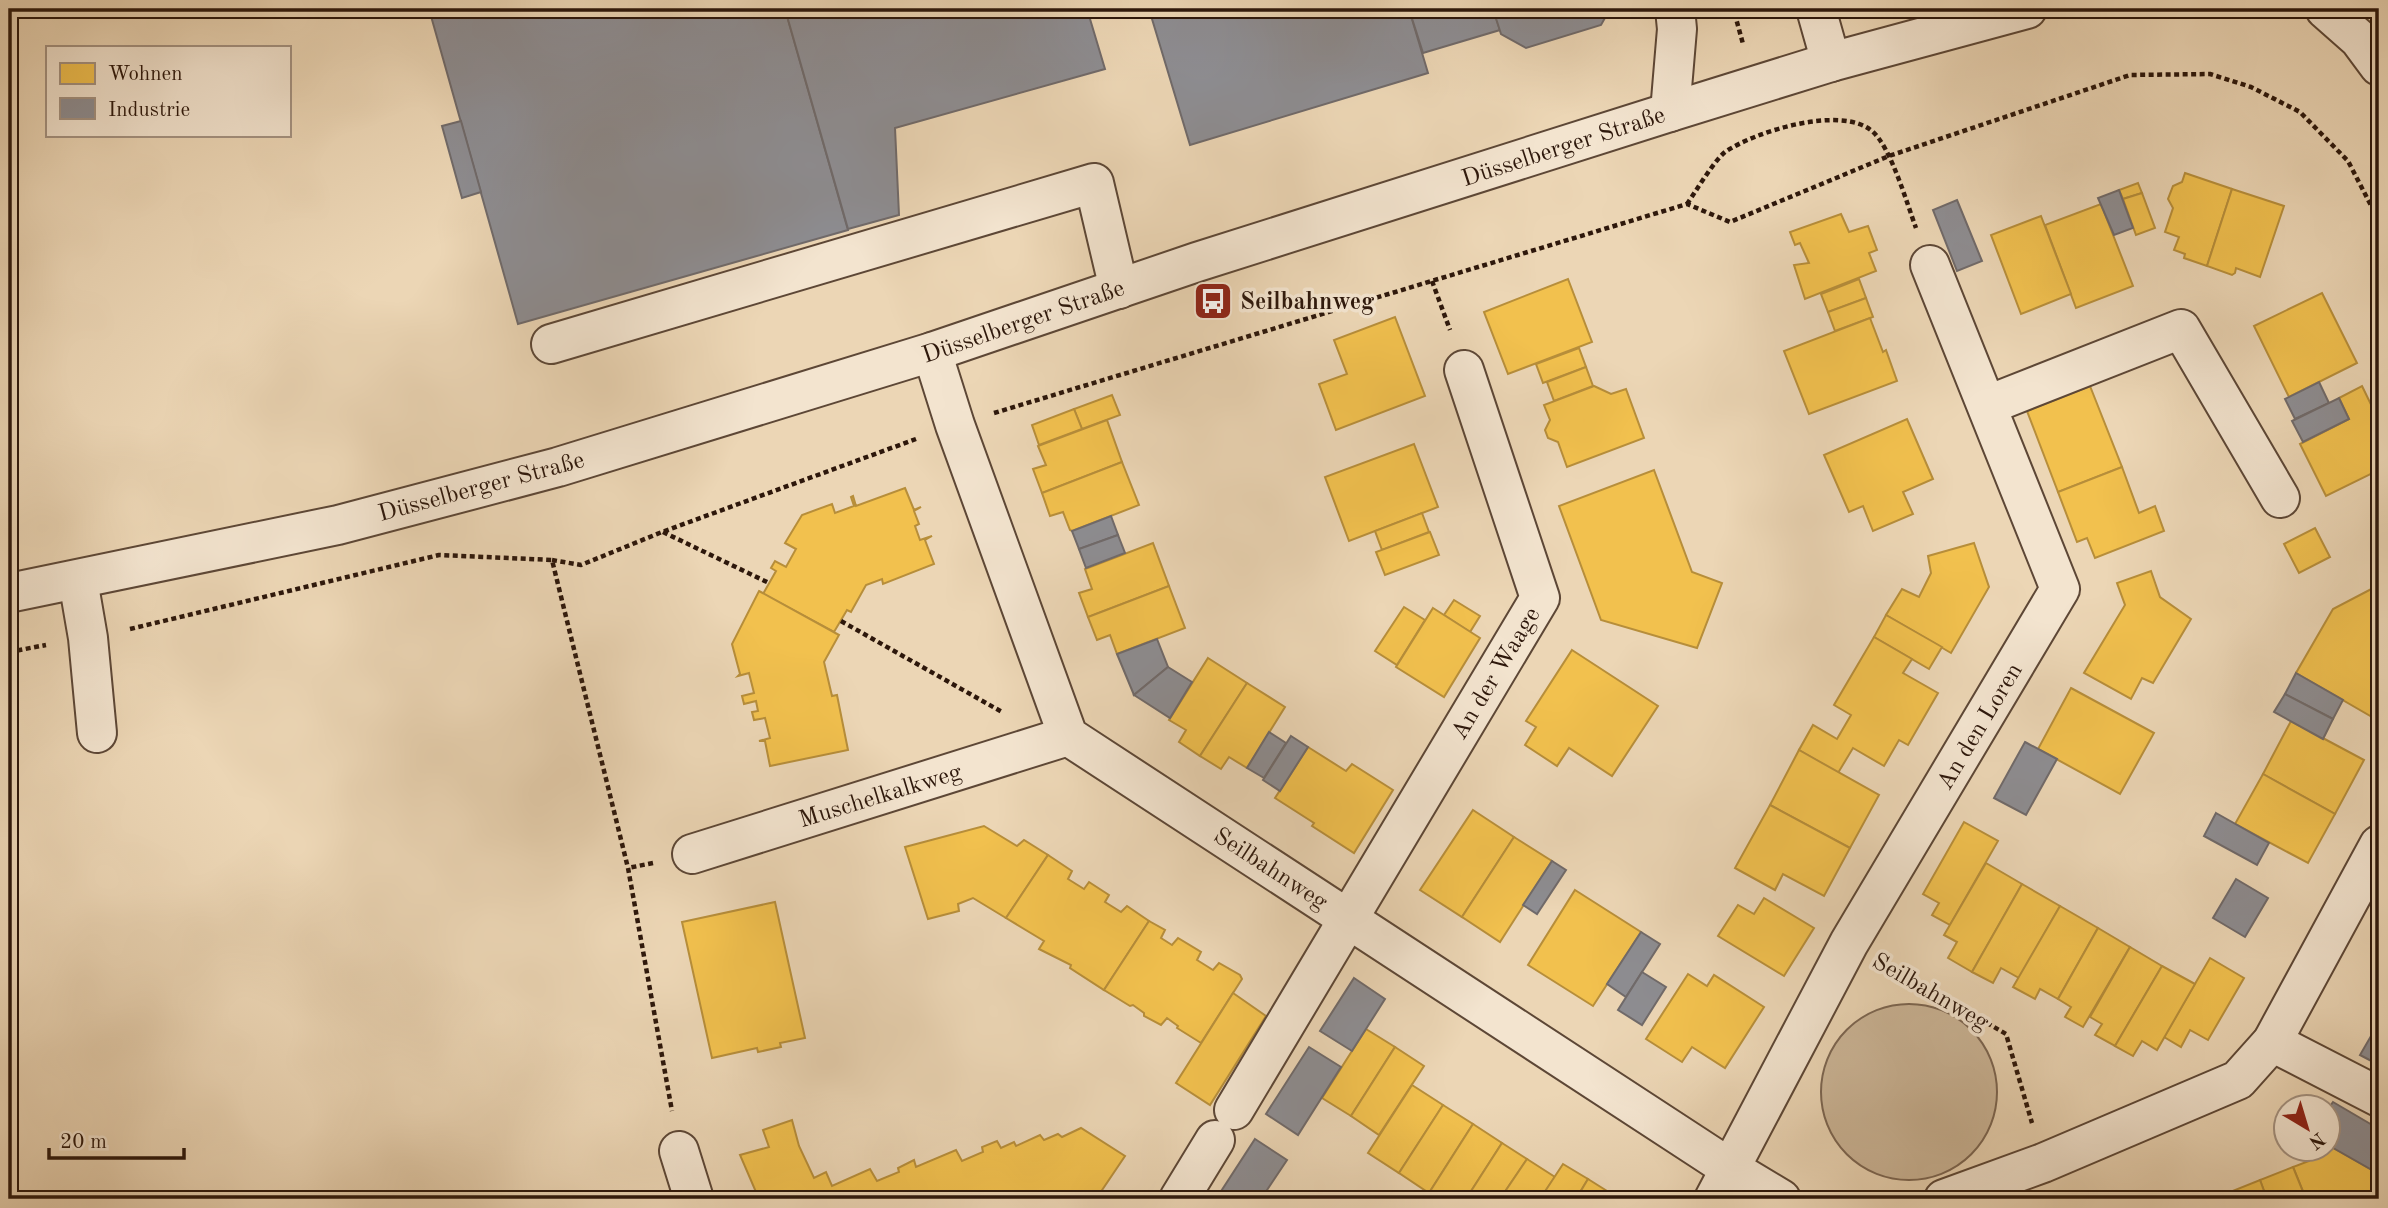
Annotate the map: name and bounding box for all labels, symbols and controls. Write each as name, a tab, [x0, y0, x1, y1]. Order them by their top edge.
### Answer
legend	[46, 46, 290, 136]
text: Wohnen	[108, 64, 183, 85]
text: Industrie	[108, 100, 190, 121]
street label: Düsselberger Straße	[1459, 104, 1668, 192]
street label: Düsselberger Straße	[919, 277, 1128, 369]
bus stop icon: Seilbahnweg	[1192, 280, 1234, 322]
place label: Seilbahnweg	[1240, 291, 1375, 315]
street label: Düsselberger Straße	[376, 449, 587, 527]
street label: An der Waage	[1448, 604, 1546, 744]
street label: An den Loren	[1934, 659, 2028, 795]
street label: Muschelkalkweg	[796, 761, 965, 833]
street label: Seilbahnweg	[1209, 824, 1331, 915]
street label: Seilbahnweg	[1867, 950, 1993, 1036]
north arrow	[2272, 1092, 2342, 1162]
scale bar	[49, 1117, 184, 1161]
text: N	[2304, 1127, 2328, 1152]
text: 20 m	[60, 1132, 107, 1153]

